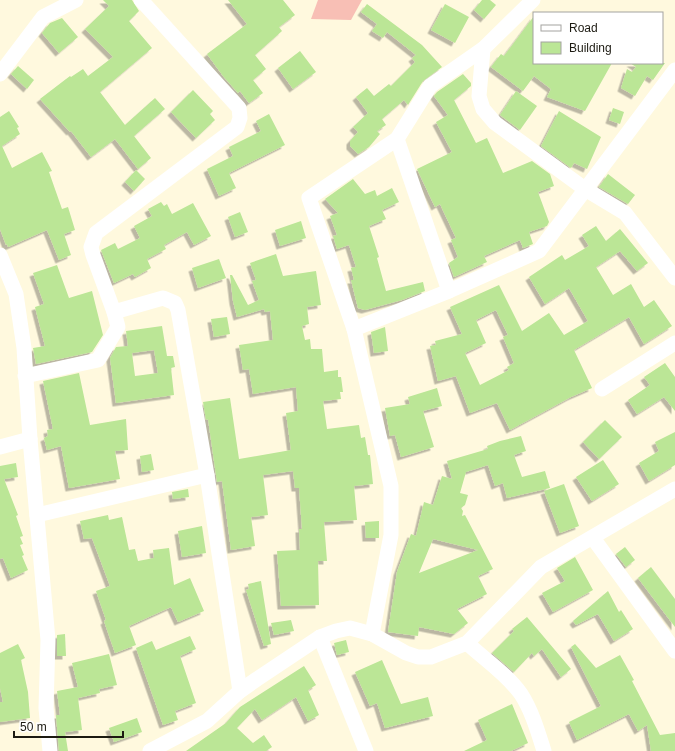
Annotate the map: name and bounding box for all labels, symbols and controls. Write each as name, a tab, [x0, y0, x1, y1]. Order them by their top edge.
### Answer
legend	[533, 12, 663, 64]
text: Road	[569, 21, 598, 35]
text: Building	[569, 41, 612, 55]
scale bar	[14, 713, 123, 739]
text: 50 m	[20, 720, 47, 734]

